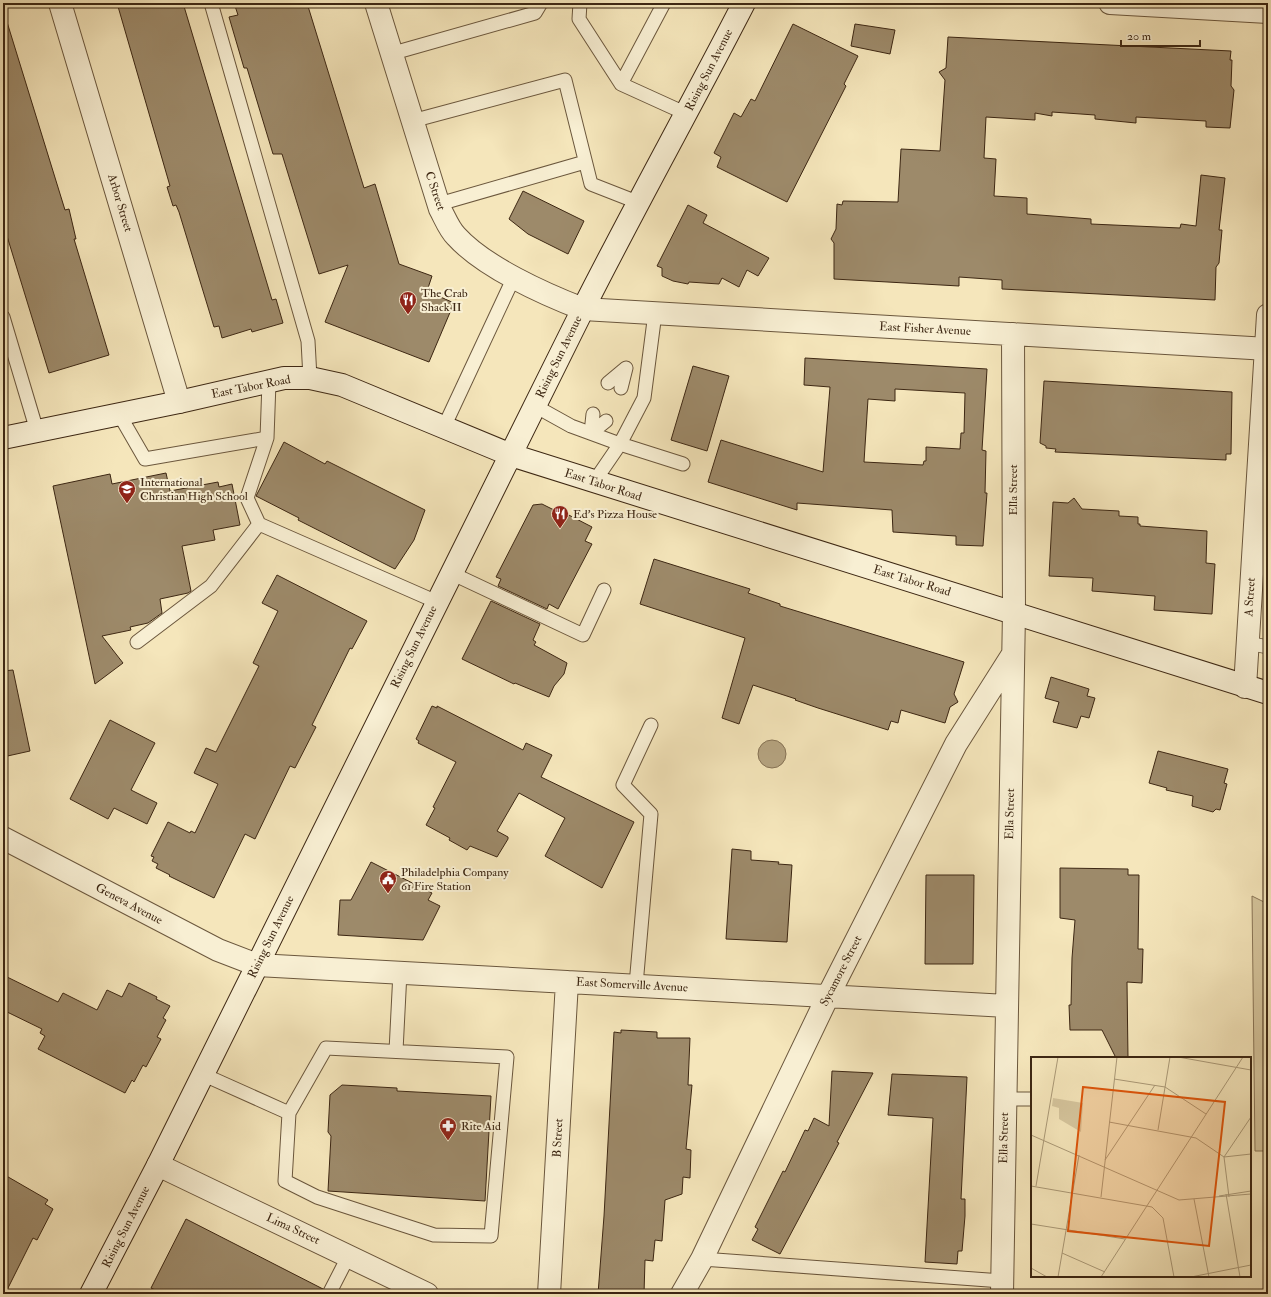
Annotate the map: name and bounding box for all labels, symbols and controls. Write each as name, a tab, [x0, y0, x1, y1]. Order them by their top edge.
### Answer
scale bar	[1121, 22, 1200, 48]
street label: Rising Sun Avenue	[682, 26, 736, 114]
text: 20 m	[1127, 29, 1152, 44]
street label: C Street	[421, 170, 449, 213]
street label: Arbor Street	[104, 171, 136, 234]
place label: The Crab Shack II	[421, 286, 468, 315]
restaurant icon: The Crab Shack II	[398, 290, 418, 315]
street label: Rising Sun Avenue	[533, 313, 585, 401]
street label: East Fisher Avenue	[879, 319, 971, 339]
street label: East Tabor Road	[210, 372, 292, 402]
street label: Ella Street	[1006, 464, 1021, 516]
street label: East Tabor Road	[562, 465, 644, 505]
place label: International Christian High School	[140, 475, 248, 504]
school or university icon: International Christian High School	[117, 479, 137, 504]
restaurant icon: Ed's Pizza House	[550, 504, 570, 529]
place label: Ed's Pizza House	[573, 507, 657, 522]
street label: East Tabor Road	[871, 562, 953, 600]
street label: A Street	[1241, 577, 1259, 618]
street label: Rising Sun Avenue	[388, 603, 440, 691]
street label: Ella Street	[1002, 788, 1018, 840]
place label: Philadelphia Company 61 Fire Station	[401, 865, 509, 894]
public building icon: Philadelphia Company 61 Fire Station	[378, 869, 398, 894]
street label: Geneva Avenue	[93, 880, 165, 928]
street label: Rising Sun Avenue	[245, 893, 297, 981]
street label: Sycamore Street	[817, 933, 865, 1009]
street label: East Somerville Avenue	[576, 975, 688, 995]
inset map	[1031, 1057, 1251, 1277]
street label: Ella Street	[996, 1112, 1012, 1164]
pharmacy icon: Rite Aid	[438, 1116, 458, 1141]
street label: B Street	[549, 1118, 567, 1158]
place label: Rite Aid	[461, 1119, 501, 1134]
street label: Rising Sun Avenue	[99, 1183, 153, 1271]
street label: Lima Street	[264, 1210, 322, 1248]

